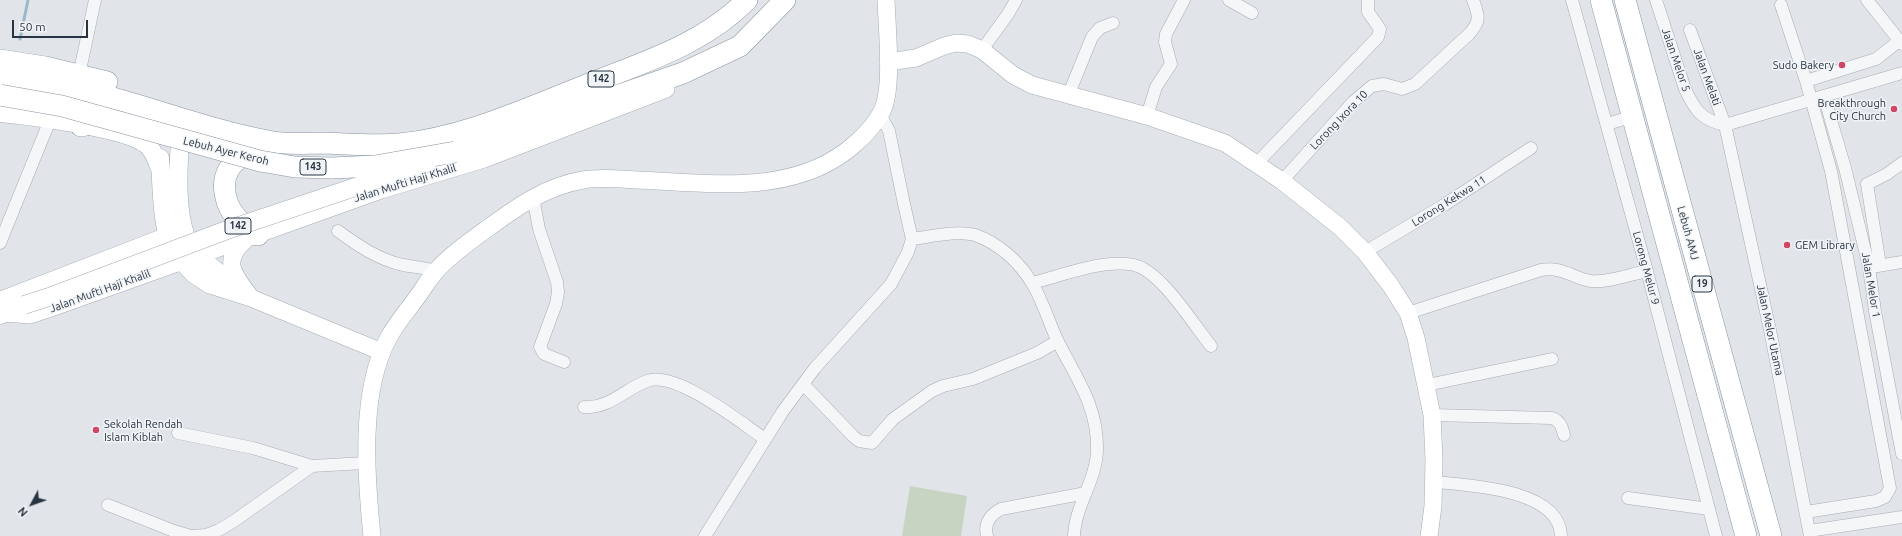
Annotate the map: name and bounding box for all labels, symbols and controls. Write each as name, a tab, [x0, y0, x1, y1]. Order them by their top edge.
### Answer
scale bar	[14, 12, 90, 38]
text: 50 m	[19, 20, 46, 33]
street label: Jalan Melor 5	[1659, 27, 1693, 93]
street label: Jalan Melati	[1691, 47, 1723, 107]
place label: Sudo Bakery	[1773, 58, 1834, 72]
marker: Sudo Bakery	[1837, 60, 1847, 70]
road number: 142	[588, 71, 614, 87]
street label: Lorong Ixora 10	[1307, 88, 1371, 152]
place label: Breakthrough City Church	[1818, 96, 1886, 122]
marker: Breakthrough City Church	[1889, 104, 1899, 114]
street label: Lebuh Ayer Keroh	[182, 134, 270, 168]
road number: 143	[300, 159, 326, 175]
street label: Jalan Mufti Haji Khalil	[352, 161, 458, 205]
street label: Lorong Kekwa 11	[1409, 173, 1489, 229]
street label: Lebuh AMJ	[1674, 205, 1702, 261]
road number: 142	[225, 218, 251, 234]
street label: Lorong Melur 9	[1630, 230, 1662, 306]
place label: GEM Library	[1795, 238, 1855, 252]
marker: GEM Library	[1782, 240, 1792, 250]
street label: Jalan Melor 1	[1859, 251, 1883, 319]
street label: Jalan Mufti Haji Khalil	[48, 267, 152, 315]
road number: 19	[1692, 276, 1712, 292]
street label: Jalan Melor Utama	[1754, 283, 1786, 377]
place label: Sekolah Rendah Islam Kiblah	[104, 417, 183, 443]
marker: Sekolah Rendah Islam Kiblah	[91, 425, 101, 435]
north arrow	[12, 484, 52, 524]
text: N	[16, 505, 30, 519]

